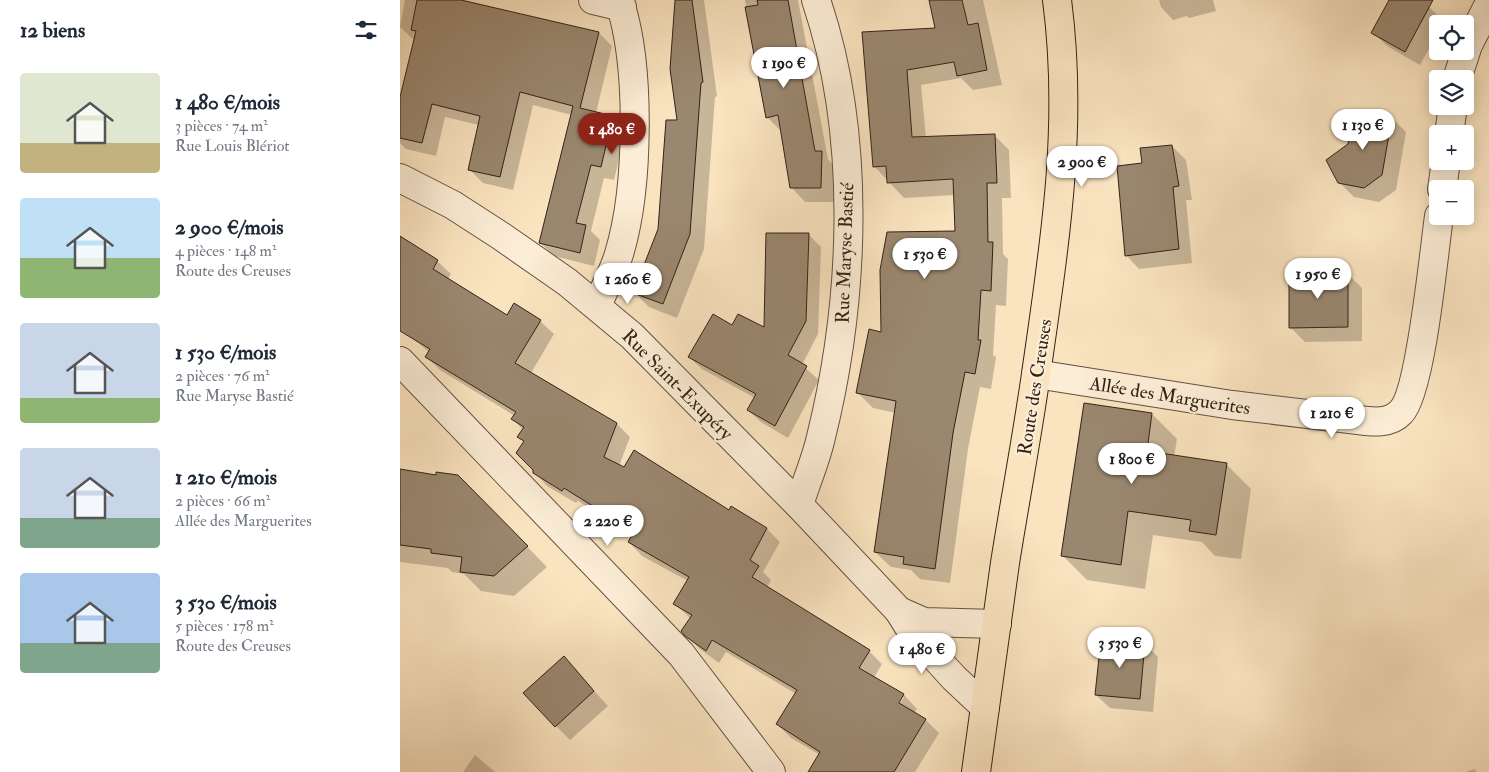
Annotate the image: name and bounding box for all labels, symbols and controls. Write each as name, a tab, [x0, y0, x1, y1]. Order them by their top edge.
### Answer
map controls	[1429, 15, 1474, 225]
button: locate	[1429, 15, 1474, 60]
icon: filters	[352, 16, 380, 44]
text: 12 biens	[20, 17, 85, 44]
pin: 1 190 €	[738, 46, 830, 89]
text: 1 190 €	[762, 53, 806, 73]
button: layers	[1429, 70, 1474, 115]
text: 1 480 €/mois	[175, 89, 280, 116]
icon: home	[60, 93, 120, 153]
pin: 1 130 €	[1317, 108, 1409, 151]
pin: 1 480 €	[566, 112, 658, 155]
text: 1 130 €	[1342, 115, 1384, 135]
text: 3 pièces · 74 m²	[175, 116, 268, 136]
text: 1 480 €	[589, 119, 635, 139]
button: +	[1429, 125, 1474, 170]
text: Rue Louis Blériot	[175, 136, 290, 156]
pin: 2 900 €	[1036, 146, 1128, 188]
text: 2 900 €	[1058, 152, 1106, 172]
button: −	[1429, 180, 1474, 225]
street label: Rue Maryse Bastié	[831, 182, 859, 324]
text: 2 900 €/mois	[175, 214, 284, 241]
icon: home	[60, 218, 120, 278]
pin: 1 530 €	[879, 238, 971, 280]
text: 4 pièces · 148 m²	[175, 241, 277, 261]
text: 1 530 €	[903, 244, 947, 264]
pin: 1 950 €	[1272, 258, 1364, 300]
text: Route des Creuses	[175, 261, 291, 281]
pin: 1 260 €	[582, 262, 674, 305]
text: 1 950 €	[1295, 264, 1341, 284]
text: 1 260 €	[605, 269, 651, 289]
street label: Route des Creuses	[1012, 317, 1058, 457]
street label: Rue Saint-Exupéry	[616, 324, 738, 446]
text: 1 530 €/mois	[175, 339, 276, 366]
icon: home	[60, 343, 120, 403]
text: 2 pièces · 76 m²	[175, 366, 270, 386]
street label: Allée des Marguerites	[1087, 371, 1252, 421]
text: Rue Maryse Bastié	[175, 386, 294, 406]
pin: 1 210 €	[1286, 396, 1378, 439]
text: 1 210 €	[1310, 403, 1354, 423]
pin: 1 800 €	[1086, 442, 1178, 485]
text: 1 800 €	[1109, 449, 1155, 469]
text: 1 210 €/mois	[175, 464, 277, 491]
icon: home	[60, 468, 120, 528]
text: 2 pièces · 66 m²	[175, 491, 270, 511]
pin: 2 220 €	[562, 504, 654, 547]
text: Allée des Marguerites	[175, 511, 312, 531]
text: 2 220 €	[584, 511, 632, 531]
text: 3 530 €/mois	[175, 589, 277, 616]
icon: home	[60, 593, 120, 653]
text: 5 pièces · 178 m²	[175, 616, 274, 636]
pin: 3 530 €	[1074, 626, 1166, 669]
pin: 1 480 €	[876, 632, 968, 675]
text: 3 530 €	[1098, 633, 1142, 653]
text: Route des Creuses	[175, 636, 291, 656]
text: 1 480 €	[899, 639, 945, 659]

